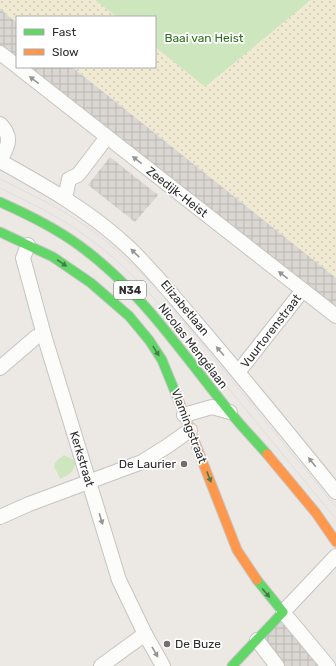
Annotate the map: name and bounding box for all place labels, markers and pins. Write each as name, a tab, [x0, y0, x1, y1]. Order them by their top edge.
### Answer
place label: De Laurier	[119, 457, 176, 471]
marker: De Laurier	[179, 459, 189, 469]
place label: De Buze	[175, 637, 221, 651]
marker: De Buze	[162, 639, 172, 649]

